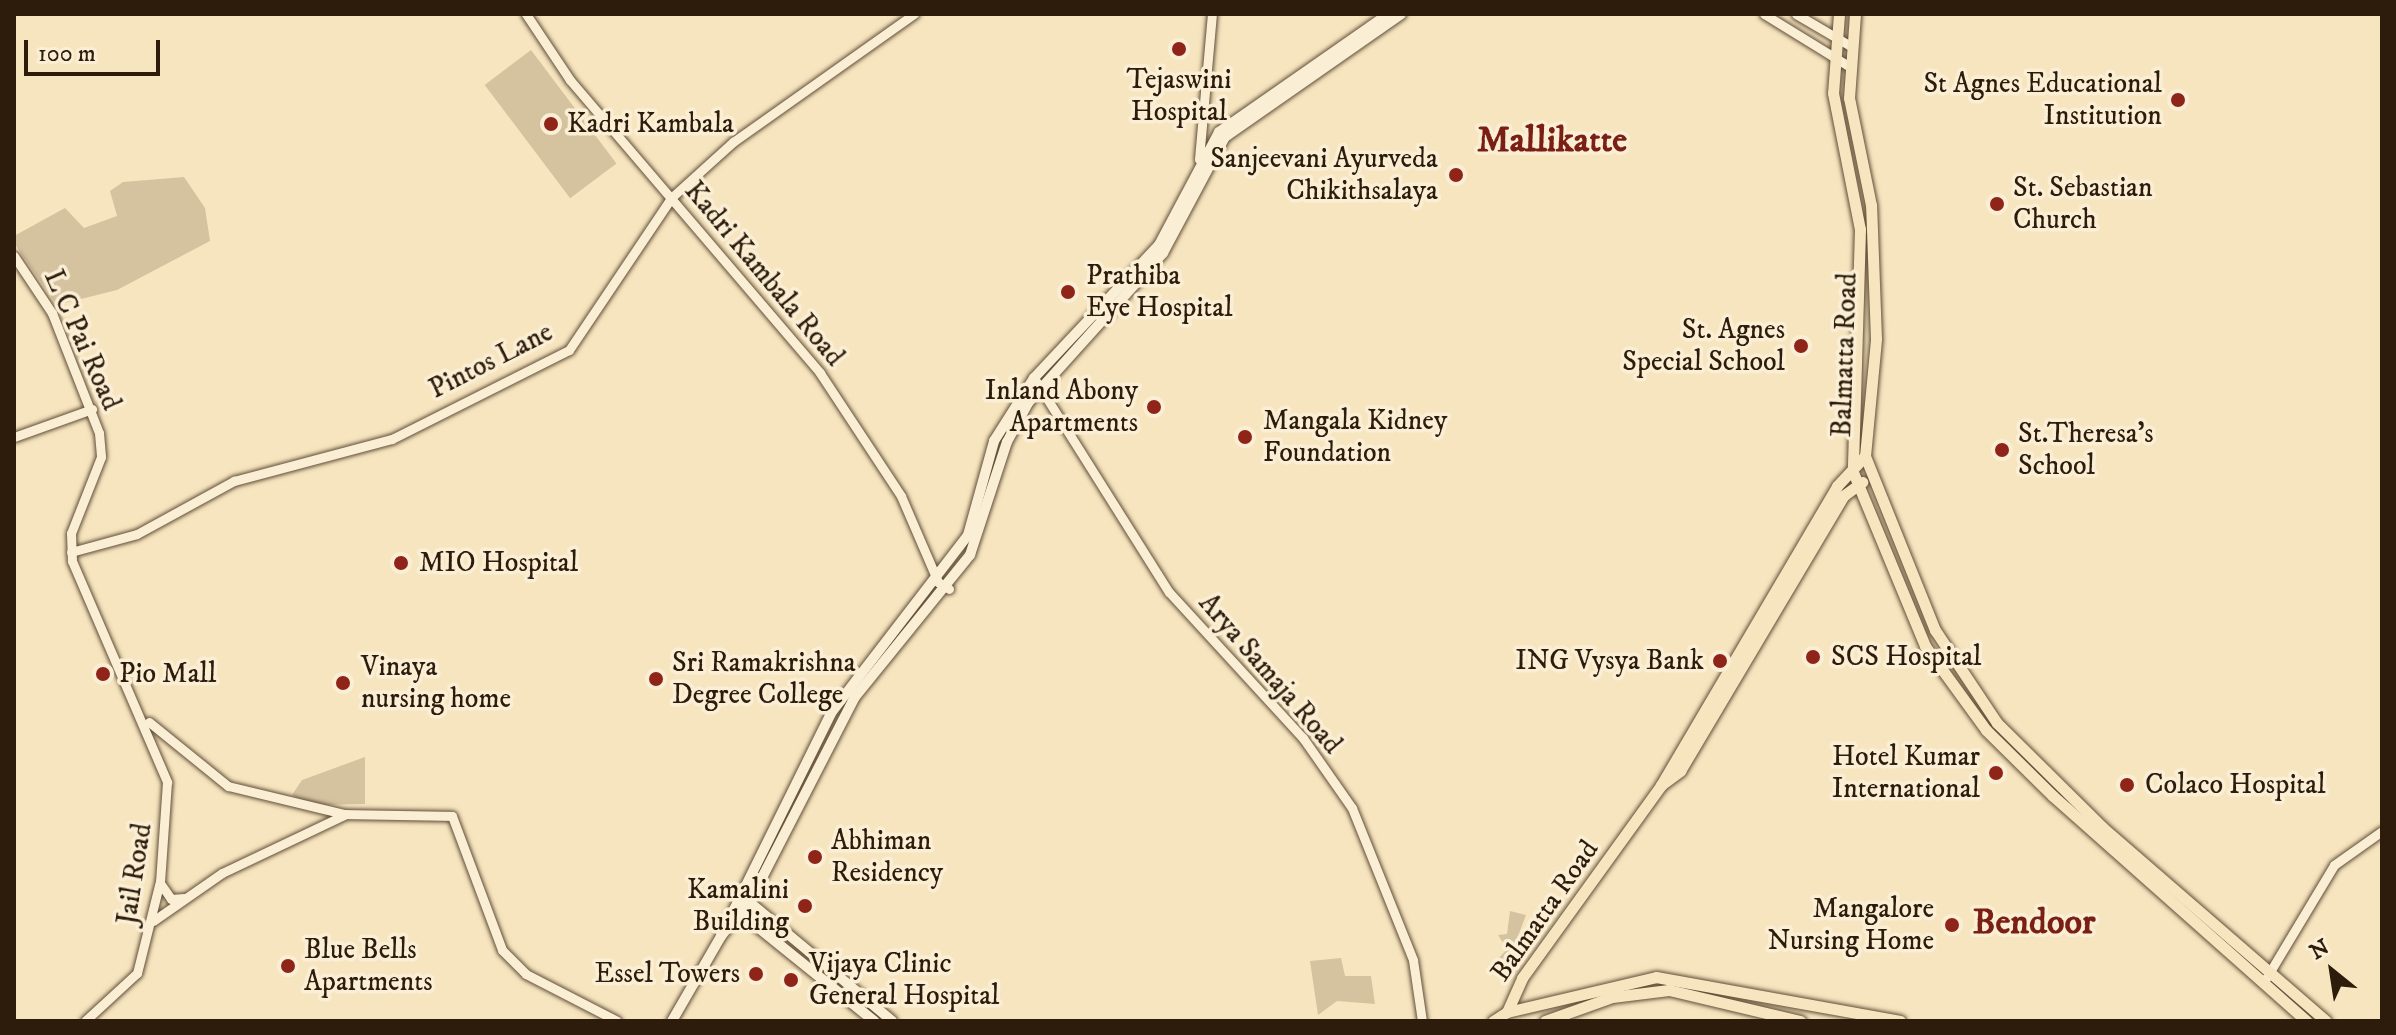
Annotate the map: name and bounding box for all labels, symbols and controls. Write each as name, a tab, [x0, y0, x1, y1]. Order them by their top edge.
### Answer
scale bar	[28, 24, 164, 74]
marker: Tejaswini Hospital	[1168, 38, 1190, 60]
text: 100 m	[38, 39, 96, 69]
place label: Tejaswini Hospital	[1127, 63, 1231, 129]
place label: St Agnes Educational Institution	[1923, 67, 2162, 133]
marker: St Agnes Educational Institution	[2169, 91, 2187, 109]
place label: Kadri Kambala	[567, 107, 734, 141]
marker: Kadri Kambala	[542, 115, 560, 133]
district label: Mallikatte	[1477, 119, 1627, 163]
place label: Sanjeevani Ayurveda Chikithsalaya	[1210, 142, 1438, 208]
marker: Sanjeevani Ayurveda Chikithsalaya	[1445, 164, 1467, 186]
place label: St. Sebastian Church	[2013, 171, 2153, 237]
street label: Kadri Kambala Road	[677, 175, 851, 373]
marker: St. Sebastian Church	[1988, 195, 2006, 213]
place label: Prathiba Eye Hospital	[1086, 259, 1233, 325]
street label: L C Pai Road	[36, 265, 128, 415]
street label: Balmatta Road	[1825, 272, 1865, 438]
marker: Prathiba Eye Hospital	[1057, 281, 1079, 303]
place label: St. Agnes Special School	[1622, 313, 1785, 379]
street label: Pintos Lane	[424, 316, 558, 406]
marker: St. Agnes Special School	[1792, 337, 1810, 355]
place label: Inland Abony Apartments	[985, 374, 1138, 440]
marker: Inland Abony Apartments	[1145, 398, 1163, 416]
place label: Mangala Kidney Foundation	[1263, 404, 1447, 470]
place label: St.Theresa's School	[2018, 417, 2154, 483]
marker: Mangala Kidney Foundation	[1234, 426, 1256, 448]
marker: St.Theresa's School	[1993, 441, 2011, 459]
place label: MIO Hospital	[419, 546, 578, 580]
marker: MIO Hospital	[390, 552, 412, 574]
street label: Arya Samaja Road	[1191, 587, 1349, 761]
place label: SCS Hospital	[1831, 640, 1981, 674]
place label: ING Vysya Bank	[1515, 644, 1704, 678]
place label: Sri Ramakrishna Degree College	[672, 646, 856, 712]
marker: SCS Hospital	[1802, 646, 1824, 668]
place label: Vinaya nursing home	[361, 650, 511, 716]
marker: ING Vysya Bank	[1711, 652, 1729, 670]
place label: Pio Mall	[119, 657, 216, 691]
marker: Pio Mall	[94, 665, 112, 683]
marker: Sri Ramakrishna Degree College	[647, 670, 665, 688]
marker: Vinaya nursing home	[332, 672, 354, 694]
place label: Hotel Kumar International	[1832, 740, 1980, 806]
marker: Hotel Kumar International	[1987, 764, 2005, 782]
place label: Colaco Hospital	[2145, 768, 2326, 802]
marker: Colaco Hospital	[2116, 774, 2138, 796]
street label: Jail Road	[110, 821, 160, 927]
place label: Abhiman Residency	[831, 824, 943, 890]
street label: Balmatta Road	[1484, 834, 1606, 988]
marker: Abhiman Residency	[806, 848, 824, 866]
place label: Kamalini Building	[687, 873, 789, 939]
place label: Mangalore Nursing Home	[1768, 892, 1934, 958]
marker: Kamalini Building	[796, 897, 814, 915]
district label: Bendoor	[1973, 901, 2095, 945]
marker: Mangalore Nursing Home	[1941, 914, 1963, 936]
north arrow	[2292, 931, 2372, 1011]
place label: Blue Bells Apartments	[304, 933, 433, 999]
text: N	[2305, 934, 2334, 966]
place label: Vijaya Clinic General Hospital	[809, 947, 1000, 1013]
marker: Blue Bells Apartments	[279, 957, 297, 975]
place label: Essel Towers	[594, 957, 740, 991]
marker: Essel Towers	[747, 965, 765, 983]
marker: Vijaya Clinic General Hospital	[780, 969, 802, 991]

